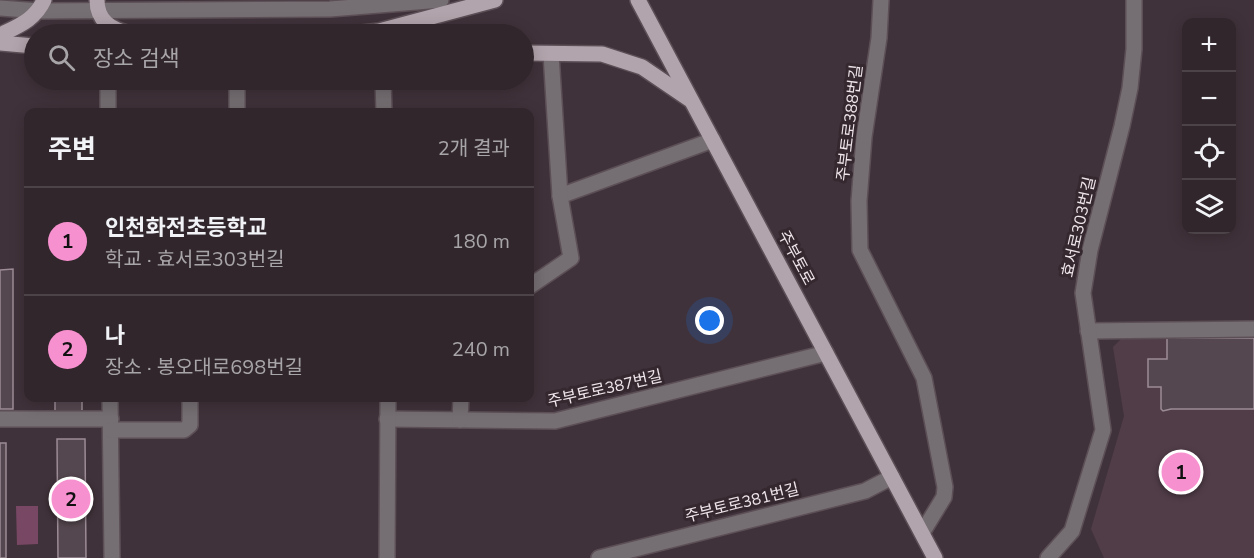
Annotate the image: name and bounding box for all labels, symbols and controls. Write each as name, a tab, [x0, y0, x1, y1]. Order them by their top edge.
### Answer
map controls	[1182, 18, 1236, 234]
button: +	[1182, 18, 1236, 72]
search box	[24, 24, 534, 90]
icon: search	[45, 41, 78, 74]
text: 장소 검색	[93, 44, 180, 74]
street label: 주부토로388번길	[832, 64, 868, 182]
button: −	[1182, 72, 1236, 126]
button: locate	[1182, 126, 1236, 180]
text: 주변	[48, 132, 96, 167]
text: 2개 결과	[438, 135, 510, 162]
street label: 효서로303번길	[1057, 175, 1101, 279]
button: layers	[1182, 180, 1236, 234]
text: 인천화전초등학교	[105, 213, 267, 243]
street label: 주부토로	[772, 227, 820, 289]
text: 1	[62, 228, 74, 255]
text: 180 m	[452, 228, 510, 255]
text: 학교 · 효서로303번길	[105, 246, 285, 273]
your location	[695, 306, 724, 335]
text: 나	[105, 321, 125, 351]
text: 2	[62, 336, 74, 363]
text: 240 m	[452, 336, 510, 363]
text: 장소 · 봉오대로698번길	[105, 354, 303, 381]
street label: 주부토로387번길	[545, 365, 665, 413]
pin: 1	[1162, 450, 1200, 494]
pin: 2	[52, 476, 90, 522]
street label: 주부토로381번길	[683, 478, 801, 528]

